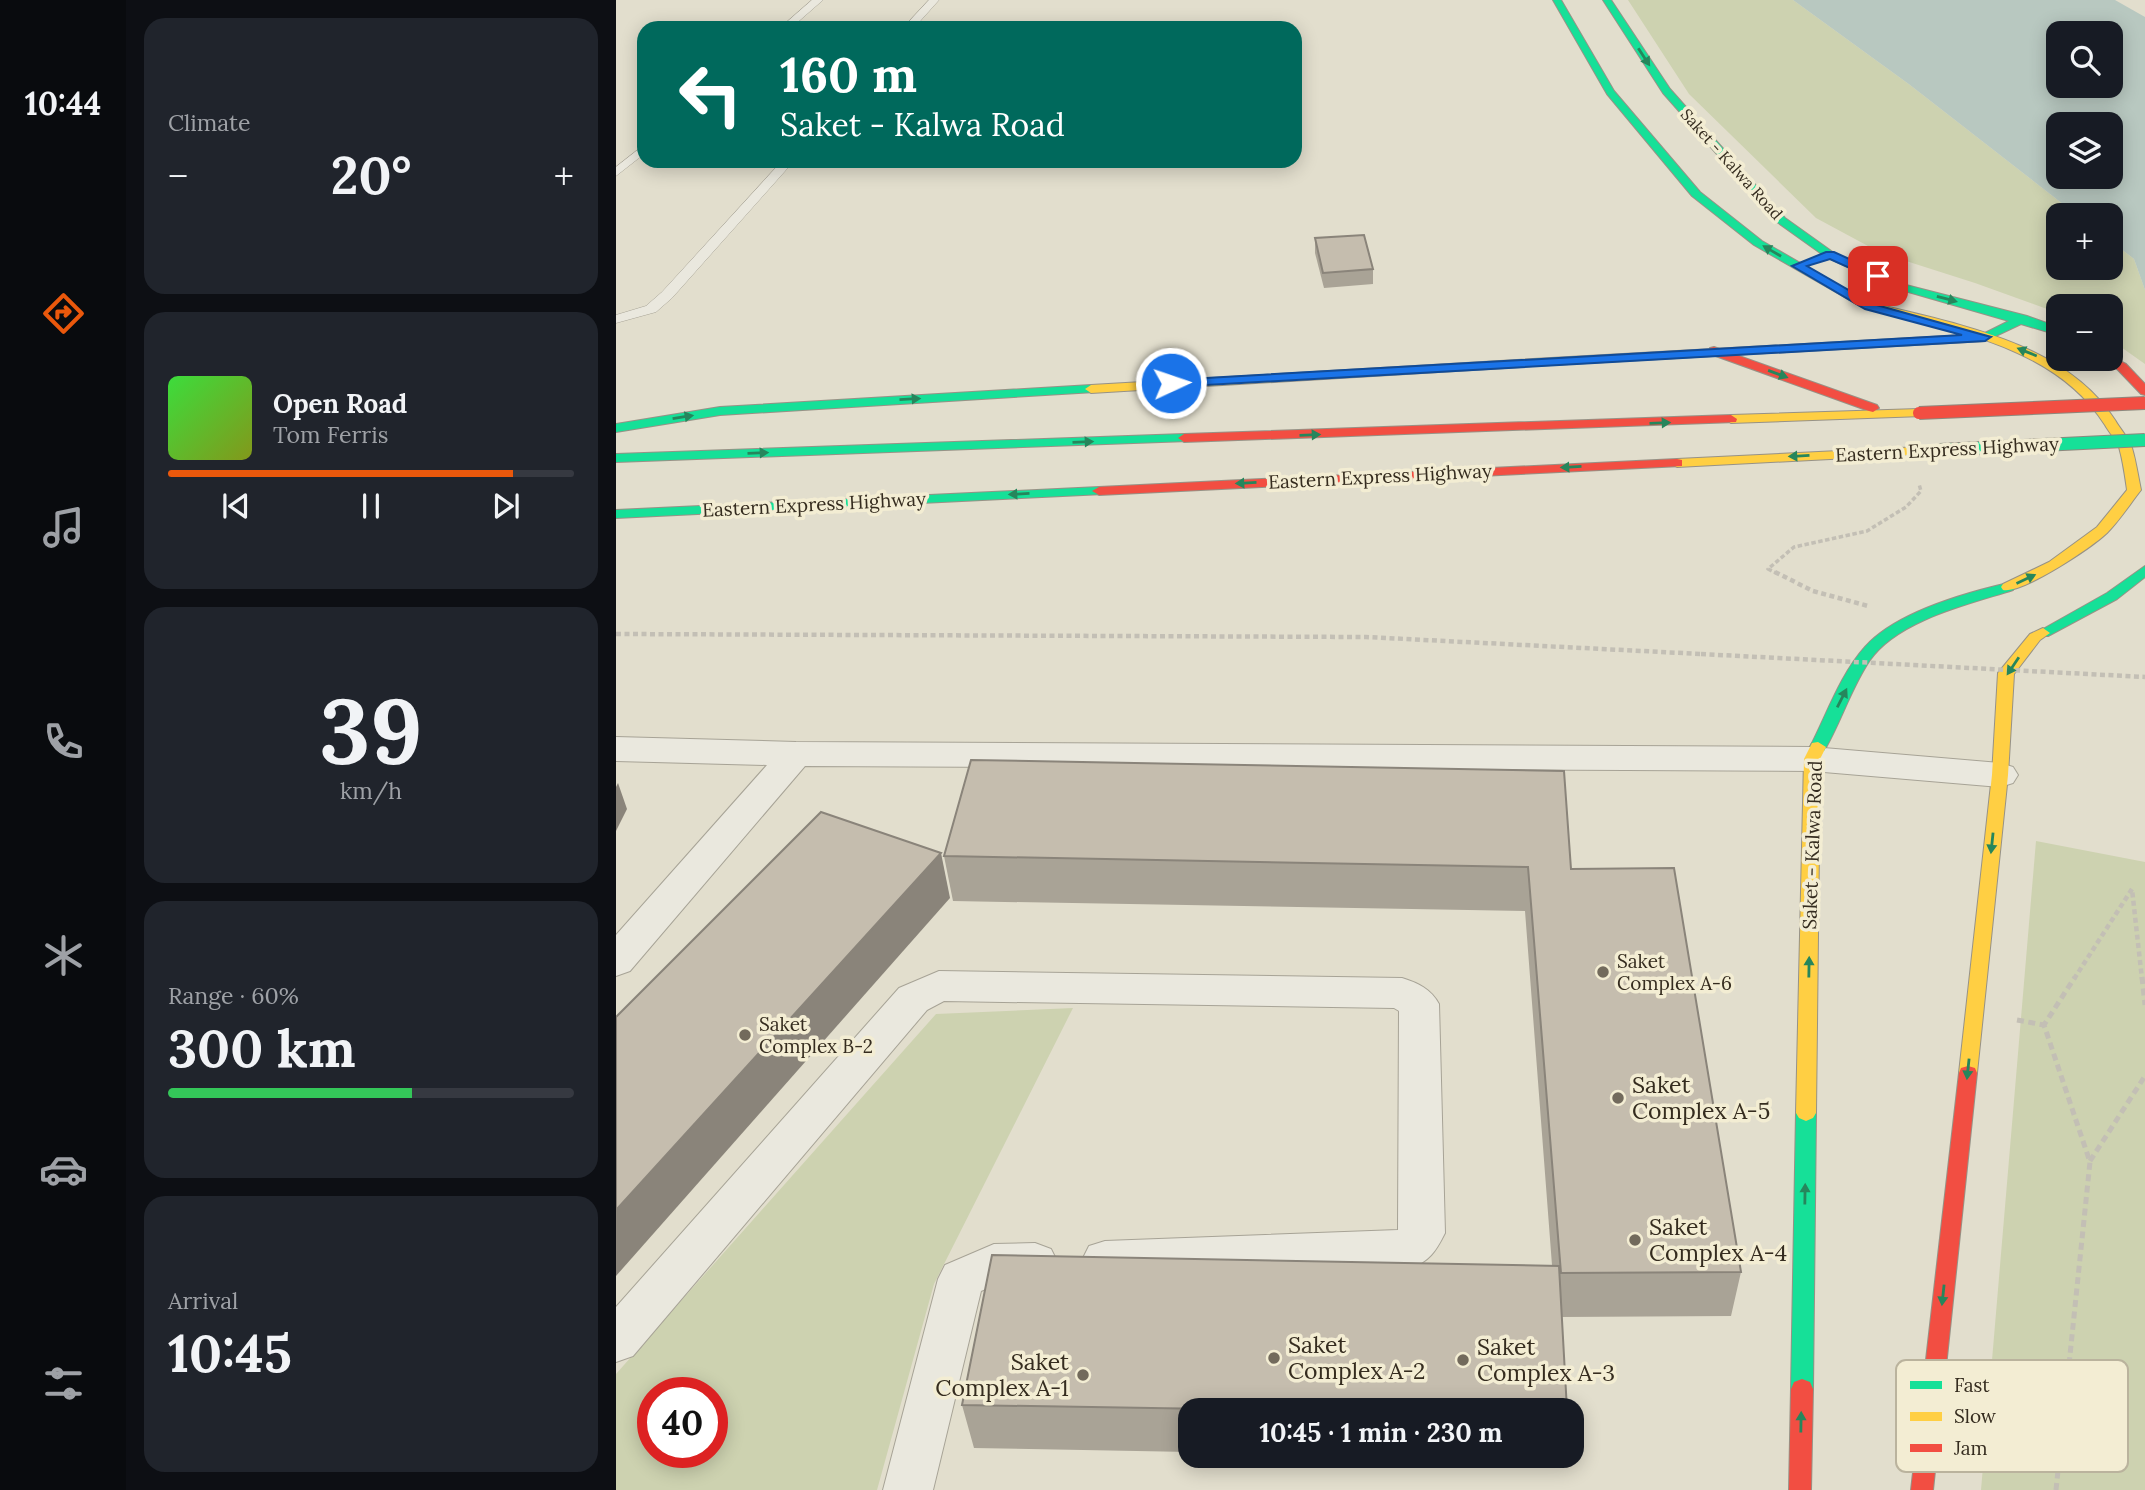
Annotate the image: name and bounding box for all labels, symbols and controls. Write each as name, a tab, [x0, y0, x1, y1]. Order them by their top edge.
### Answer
map controls	[2046, 21, 2123, 371]
button: search	[2046, 21, 2123, 98]
text: 160 m	[780, 43, 917, 105]
one-way arrow	[1637, 48, 1651, 66]
icon: left	[665, 49, 756, 140]
text: 10:44	[25, 83, 101, 124]
text: Saket - Kalwa Road	[780, 104, 1065, 145]
street label: Saket - Kalwa Road	[1677, 104, 1787, 224]
text: Climate	[168, 108, 250, 137]
button: layers	[2046, 112, 2123, 189]
text: 20°	[331, 142, 411, 208]
text: −	[168, 152, 188, 200]
text: +	[554, 152, 574, 200]
button: +	[2046, 203, 2123, 280]
one-way arrow	[1762, 245, 1782, 257]
pin	[1848, 246, 1908, 306]
icon: arrive	[1859, 257, 1897, 295]
icon: directions	[39, 289, 88, 338]
one-way arrow	[1936, 294, 1958, 305]
button: −	[2046, 294, 2123, 371]
position arrow	[1134, 346, 1208, 420]
one-way arrow	[2016, 347, 2037, 358]
one-way arrow	[1768, 369, 1789, 380]
text: Open Road	[273, 387, 407, 420]
one-way arrow	[899, 393, 921, 404]
one-way arrow	[672, 411, 694, 422]
one-way arrow	[1649, 417, 1671, 428]
text: Tom Ferris	[273, 420, 388, 449]
one-way arrow	[1300, 429, 1322, 440]
street label: Eastern Express Highway	[1835, 431, 2059, 467]
one-way arrow	[1072, 437, 1094, 448]
one-way arrow	[747, 448, 769, 459]
one-way arrow	[1787, 451, 1809, 462]
street label: Eastern Express Highway	[1268, 458, 1492, 494]
one-way arrow	[1560, 462, 1582, 473]
one-way arrow	[1235, 478, 1257, 489]
street label: Eastern Express Highway	[702, 486, 926, 522]
icon: previous	[217, 487, 255, 525]
icon: pause	[352, 487, 390, 525]
icon: next	[487, 487, 525, 525]
one-way arrow	[1008, 489, 1030, 500]
icon: music	[39, 503, 88, 552]
one-way arrow	[2016, 574, 2036, 585]
one-way arrow	[2006, 656, 2019, 676]
text: 39	[319, 672, 423, 789]
one-way arrow	[1837, 688, 1848, 708]
icon: phone	[39, 717, 88, 766]
street label: Saket - Kalwa Road	[1797, 760, 1827, 930]
text: km/h	[340, 776, 402, 805]
one-way arrow	[1987, 832, 1998, 854]
icon: climate	[39, 931, 88, 980]
place label: Saket Complex A-6	[1617, 949, 1732, 995]
one-way arrow	[1803, 956, 1814, 978]
marker: Saket Complex A-6	[1595, 964, 1611, 980]
text: Range · 60%	[168, 981, 299, 1010]
place label: Saket Complex B-2	[759, 1012, 873, 1058]
text: 300 km	[168, 1015, 356, 1081]
marker: Saket Complex B-2	[737, 1027, 753, 1043]
one-way arrow	[1962, 1058, 1973, 1080]
place label: Saket Complex A-5	[1632, 1070, 1770, 1125]
marker: Saket Complex A-5	[1610, 1090, 1626, 1106]
icon: car	[39, 1145, 88, 1194]
one-way arrow	[1799, 1183, 1811, 1205]
place label: Saket Complex A-4	[1649, 1212, 1787, 1267]
marker: Saket Complex A-4	[1627, 1232, 1643, 1248]
one-way arrow	[1937, 1285, 1948, 1307]
text: Arrival	[168, 1286, 238, 1315]
text: 10:45	[168, 1320, 292, 1386]
place label: Saket Complex A-2	[1288, 1330, 1425, 1385]
place label: Saket Complex A-3	[1477, 1332, 1615, 1387]
place label: Saket Complex A-1	[935, 1347, 1069, 1402]
marker: Saket Complex A-2	[1266, 1350, 1282, 1366]
marker: Saket Complex A-3	[1455, 1352, 1471, 1368]
icon: filters	[39, 1359, 88, 1408]
legend	[1896, 1360, 2128, 1472]
marker: Saket Complex A-1	[1075, 1367, 1091, 1383]
text: Fast	[1954, 1373, 1990, 1397]
speed limit sign: 40	[637, 1377, 728, 1468]
text: Slow	[1954, 1404, 1997, 1428]
one-way arrow	[1796, 1411, 1807, 1433]
text: 10:45 · 1 min · 230 m	[1259, 1416, 1503, 1449]
text: Jam	[1953, 1436, 1988, 1460]

